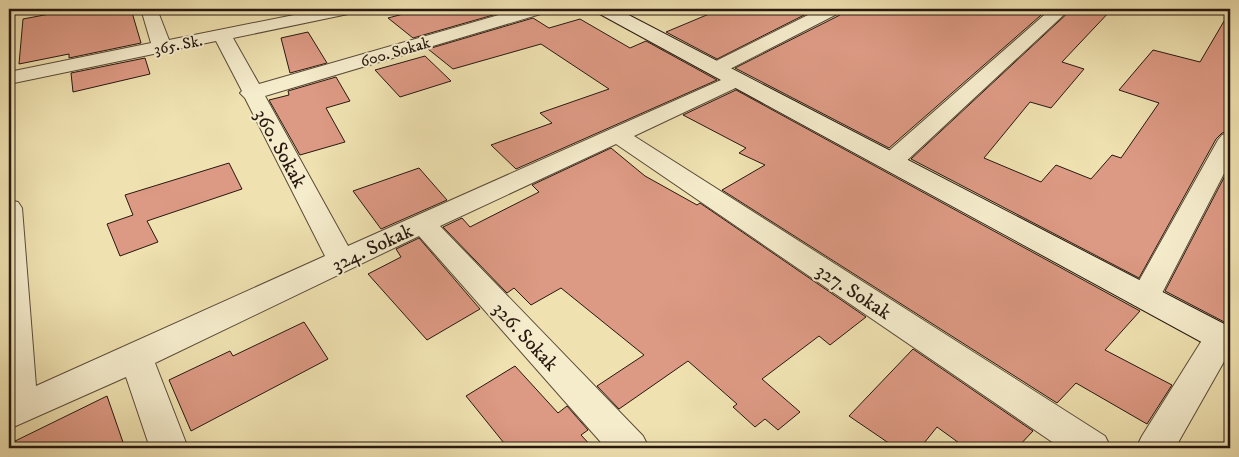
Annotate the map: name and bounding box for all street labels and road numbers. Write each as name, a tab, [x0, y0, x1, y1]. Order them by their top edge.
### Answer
street label: 365. Sk.	[152, 30, 204, 59]
street label: 600. Sokak	[358, 32, 432, 71]
street label: 360. Sokak	[248, 105, 312, 193]
street label: 324. Sokak	[328, 219, 417, 278]
street label: 327. Sokak	[811, 259, 896, 326]
street label: 326. Sokak	[487, 297, 563, 377]

